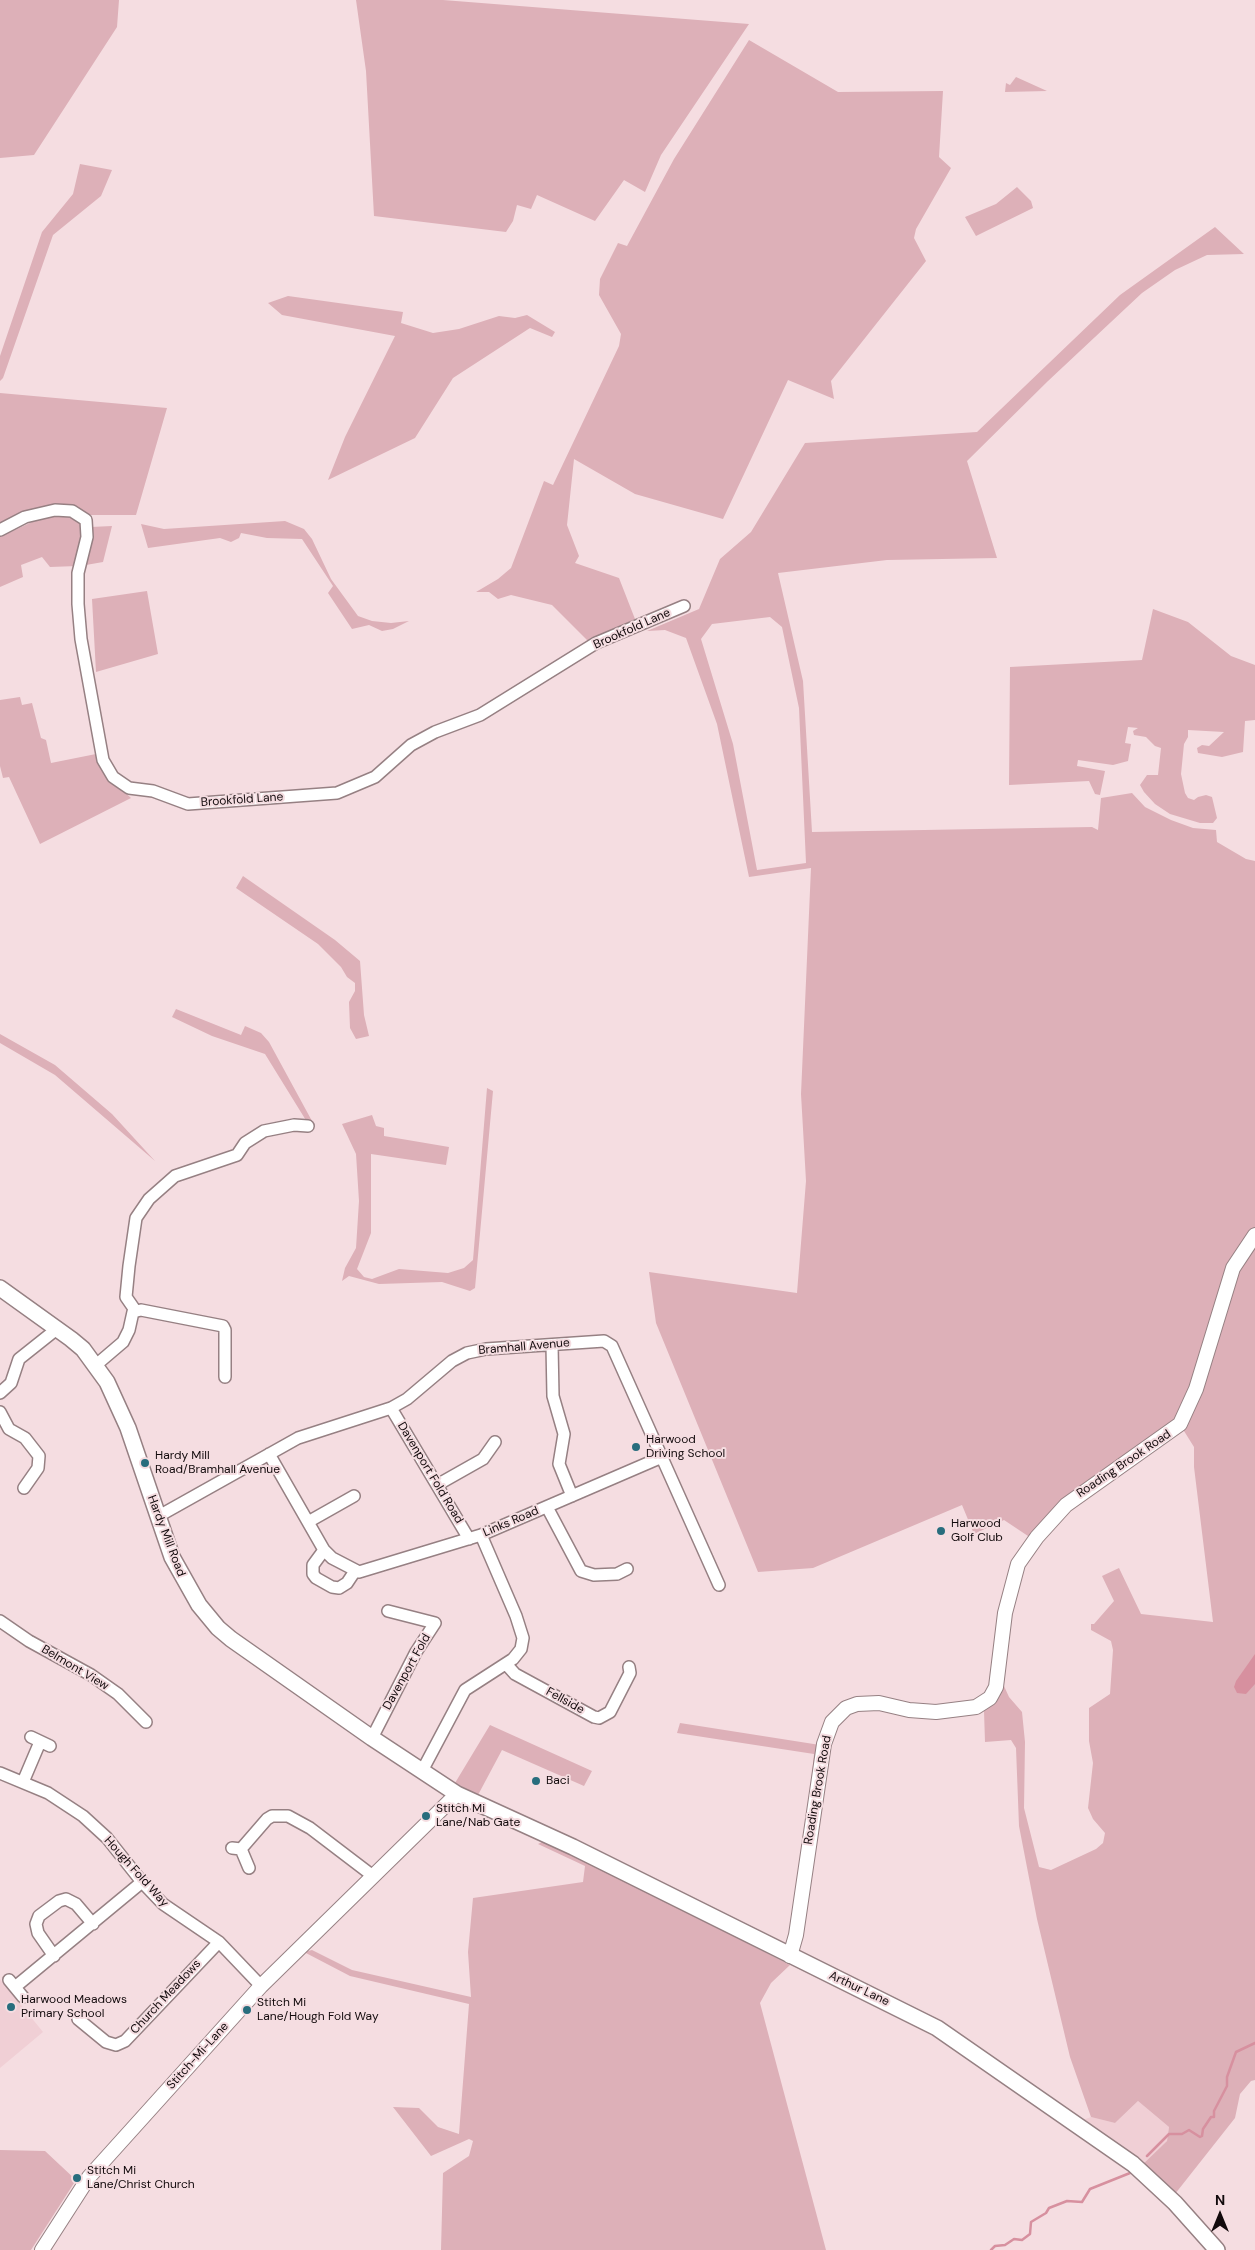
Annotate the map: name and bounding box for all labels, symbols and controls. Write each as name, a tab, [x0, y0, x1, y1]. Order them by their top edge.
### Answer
street label: Brookfold Lane	[591, 606, 673, 652]
street label: Brookfold Lane	[200, 790, 284, 810]
street label: Bramhall Avenue	[478, 1336, 570, 1358]
street label: Davenport Fold Road	[394, 1420, 466, 1526]
street label: Roading Brook Road	[1074, 1427, 1174, 1501]
place label: Harwood Driving School	[646, 1433, 725, 1461]
marker: Harwood Driving School	[630, 1441, 642, 1453]
place label: Hardy Mill Road/Bramhall Avenue	[155, 1449, 280, 1477]
marker: Hardy Mill Road/Bramhall Avenue	[139, 1457, 151, 1469]
street label: Hardy Mill Road	[144, 1493, 188, 1579]
street label: Links Road	[481, 1504, 541, 1540]
place label: Harwood Golf Club	[951, 1517, 1003, 1545]
marker: Harwood Golf Club	[935, 1525, 947, 1537]
street label: Davenport Fold	[380, 1631, 434, 1713]
street label: Belmont View	[39, 1642, 111, 1694]
street label: Fellside	[543, 1685, 587, 1717]
street label: Roading Brook Road	[801, 1734, 835, 1846]
place label: Baci	[546, 1774, 570, 1788]
marker: Baci	[530, 1775, 542, 1787]
place label: Stitch Mi Lane/Nab Gate	[436, 1802, 520, 1830]
marker: Stitch Mi Lane/Nab Gate	[420, 1810, 432, 1822]
street label: Hough Fold Way	[101, 1834, 171, 1910]
street label: Church Meadows	[128, 1957, 204, 2037]
street label: Arthur Lane	[826, 1969, 892, 2009]
place label: Harwood Meadows Primary School	[21, 1993, 127, 2021]
place label: Stitch Mi Lane/Hough Fold Way	[257, 1996, 379, 2024]
marker: Harwood Meadows Primary School	[5, 2001, 17, 2013]
marker: Stitch Mi Lane/Hough Fold Way	[241, 2004, 253, 2016]
street label: Stitch-Mi-Lane	[164, 2019, 232, 2093]
place label: Stitch Mi Lane/Christ Church	[87, 2164, 195, 2192]
marker: Stitch Mi Lane/Christ Church	[71, 2172, 83, 2184]
north arrow	[1195, 2190, 1245, 2240]
text: N	[1215, 2191, 1225, 2209]

